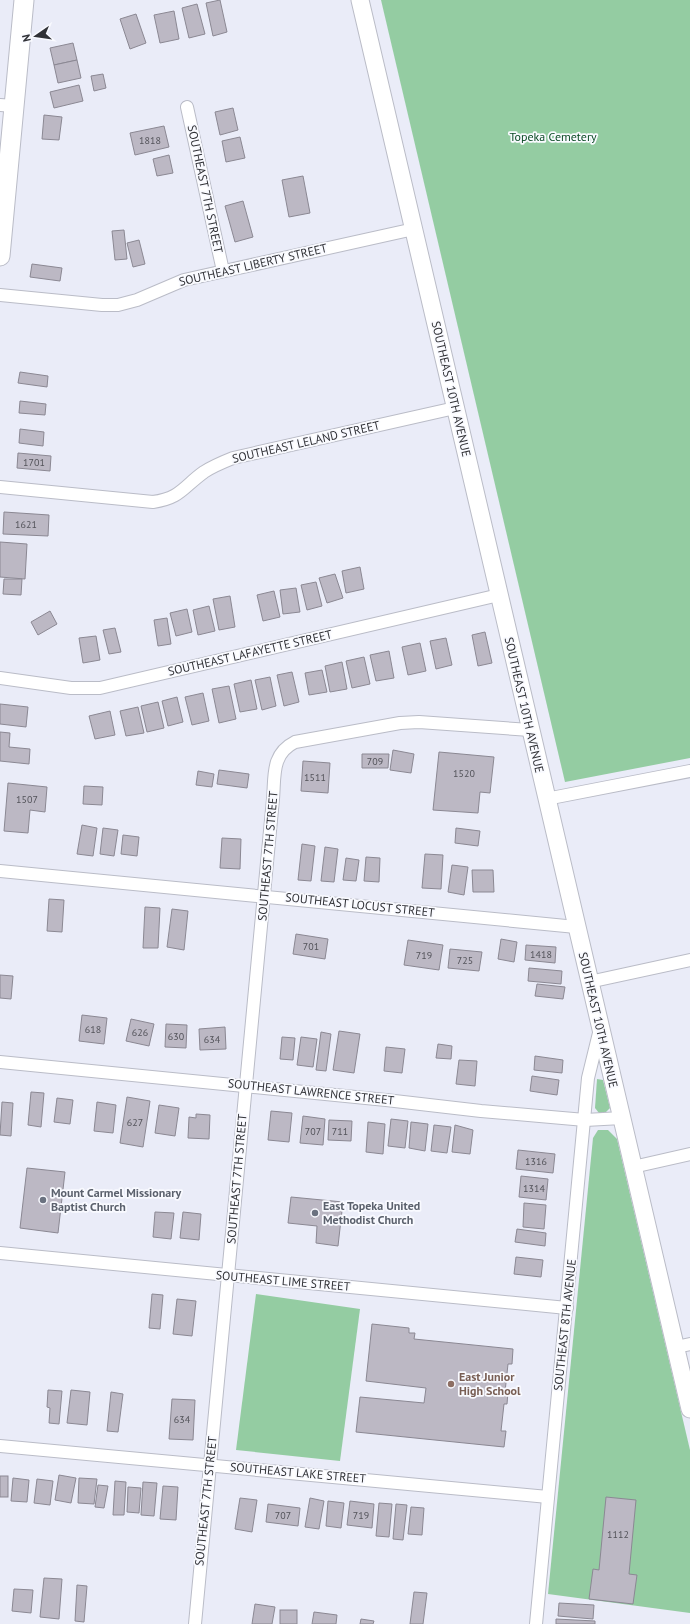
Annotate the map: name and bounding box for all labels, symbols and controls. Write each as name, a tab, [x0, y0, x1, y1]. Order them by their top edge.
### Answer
north arrow	[16, 16, 56, 56]
text: N	[19, 33, 34, 43]
street label: SOUTHEAST 7TH STREET	[185, 124, 226, 255]
park label: Topeka Cemetery	[509, 129, 597, 144]
house number: 1818	[139, 134, 161, 147]
street label: SOUTHEAST LIBERTY STREET	[177, 240, 329, 289]
street label: SOUTHEAST 10TH AVENUE	[429, 319, 474, 458]
street label: SOUTHEAST LELAND STREET	[231, 417, 382, 466]
house number: 1701	[23, 456, 45, 469]
house number: 1621	[15, 518, 37, 531]
street label: SOUTHEAST LAFAYETTE STREET	[166, 626, 334, 679]
street label: SOUTHEAST 10TH AVENUE	[502, 635, 547, 774]
house number: 709	[367, 755, 383, 768]
house number: 1520	[453, 767, 475, 780]
house number: 1511	[304, 771, 326, 784]
street label: SOUTHEAST 7TH STREET	[254, 790, 281, 922]
house number: 1507	[16, 793, 38, 806]
street label: SOUTHEAST LOCUST STREET	[285, 889, 436, 920]
house number: 701	[303, 940, 319, 953]
house number: 1418	[530, 948, 552, 961]
house number: 719	[416, 949, 432, 962]
street label: SOUTHEAST 10TH AVENUE	[576, 950, 621, 1089]
house number: 725	[457, 954, 473, 967]
house number: 618	[85, 1023, 101, 1036]
house number: 626	[132, 1026, 148, 1039]
house number: 630	[168, 1030, 185, 1043]
house number: 634	[204, 1033, 221, 1046]
street label: SOUTHEAST LAWRENCE STREET	[227, 1075, 395, 1108]
street label: SOUTHEAST 7TH STREET	[223, 1113, 250, 1245]
house number: 627	[127, 1116, 143, 1129]
house number: 707	[305, 1125, 321, 1138]
house number: 711	[332, 1125, 348, 1138]
house number: 1316	[525, 1155, 547, 1168]
house number: 1314	[523, 1182, 545, 1195]
place label: Mount Carmel Missionary Baptist Church	[51, 1185, 182, 1214]
marker: Mount Carmel Missionary Baptist Church	[38, 1195, 48, 1205]
place label: East Topeka United Methodist Church	[323, 1198, 420, 1227]
marker: East Topeka United Methodist Church	[310, 1208, 320, 1218]
street label: SOUTHEAST 8TH AVENUE	[550, 1258, 579, 1392]
street label: SOUTHEAST LIME STREET	[215, 1267, 351, 1294]
place label: East Junior High School	[459, 1369, 521, 1398]
marker: East Junior High School	[446, 1379, 456, 1389]
house number: 634	[174, 1413, 191, 1426]
street label: SOUTHEAST 7TH STREET	[191, 1435, 220, 1567]
street label: SOUTHEAST LAKE STREET	[230, 1459, 367, 1486]
house number: 707	[275, 1509, 291, 1522]
house number: 719	[353, 1509, 369, 1522]
house number: 1112	[607, 1528, 629, 1541]

